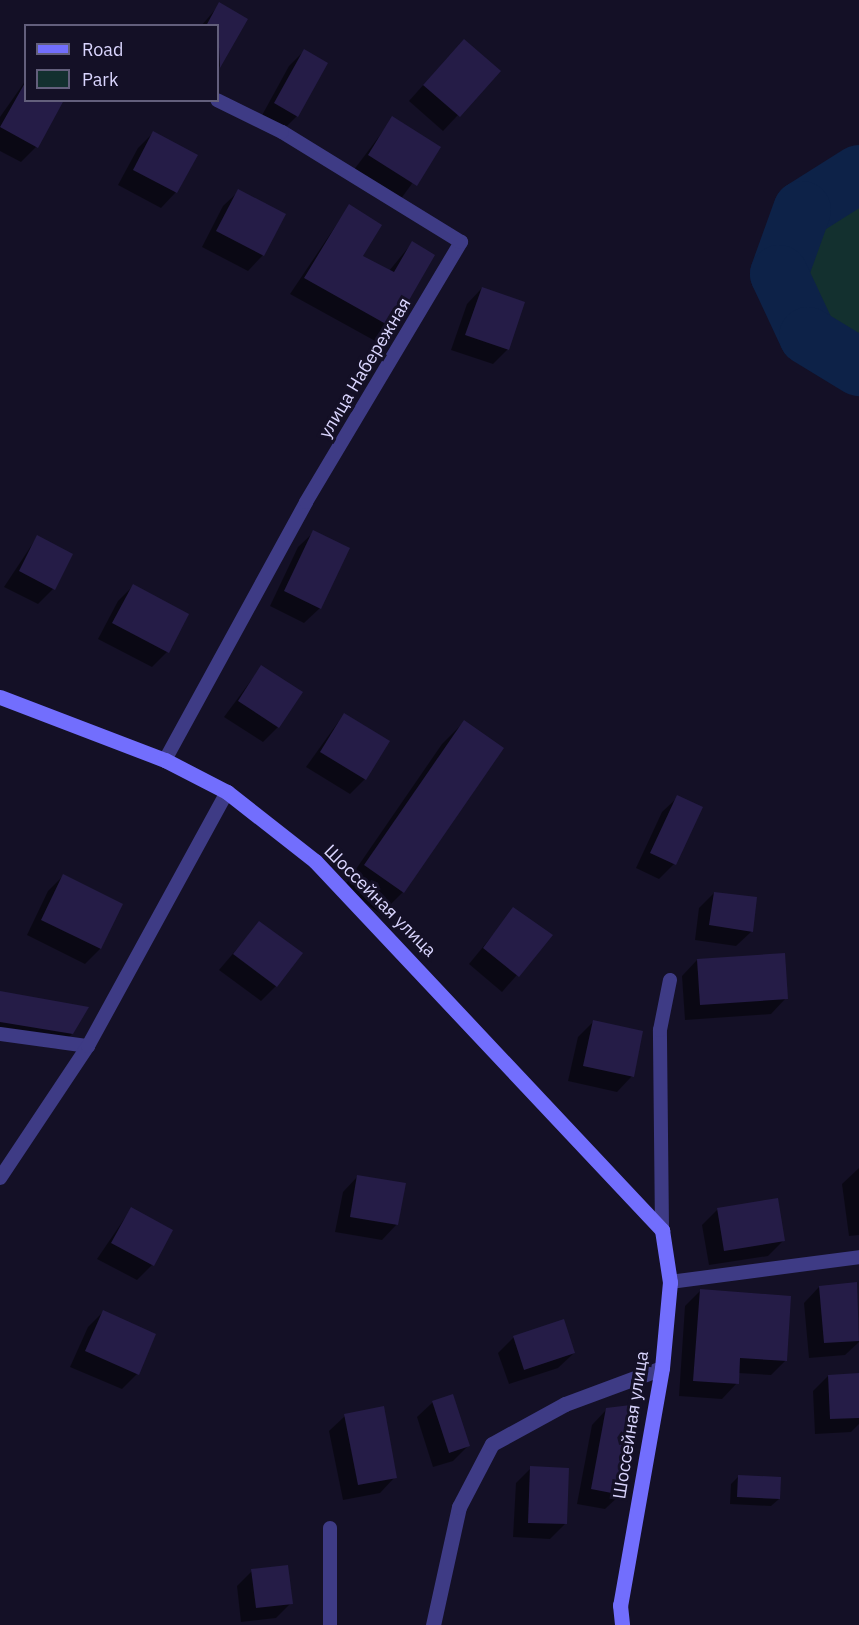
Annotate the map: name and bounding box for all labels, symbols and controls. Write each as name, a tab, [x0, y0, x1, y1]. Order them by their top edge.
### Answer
legend	[24, 24, 219, 102]
text: Road	[82, 38, 123, 61]
text: Park	[82, 68, 118, 91]
street label: улица Набережная	[314, 294, 416, 442]
street label: Шоссейная улица	[319, 840, 441, 962]
street label: Шоссейная улица	[609, 1349, 653, 1501]

